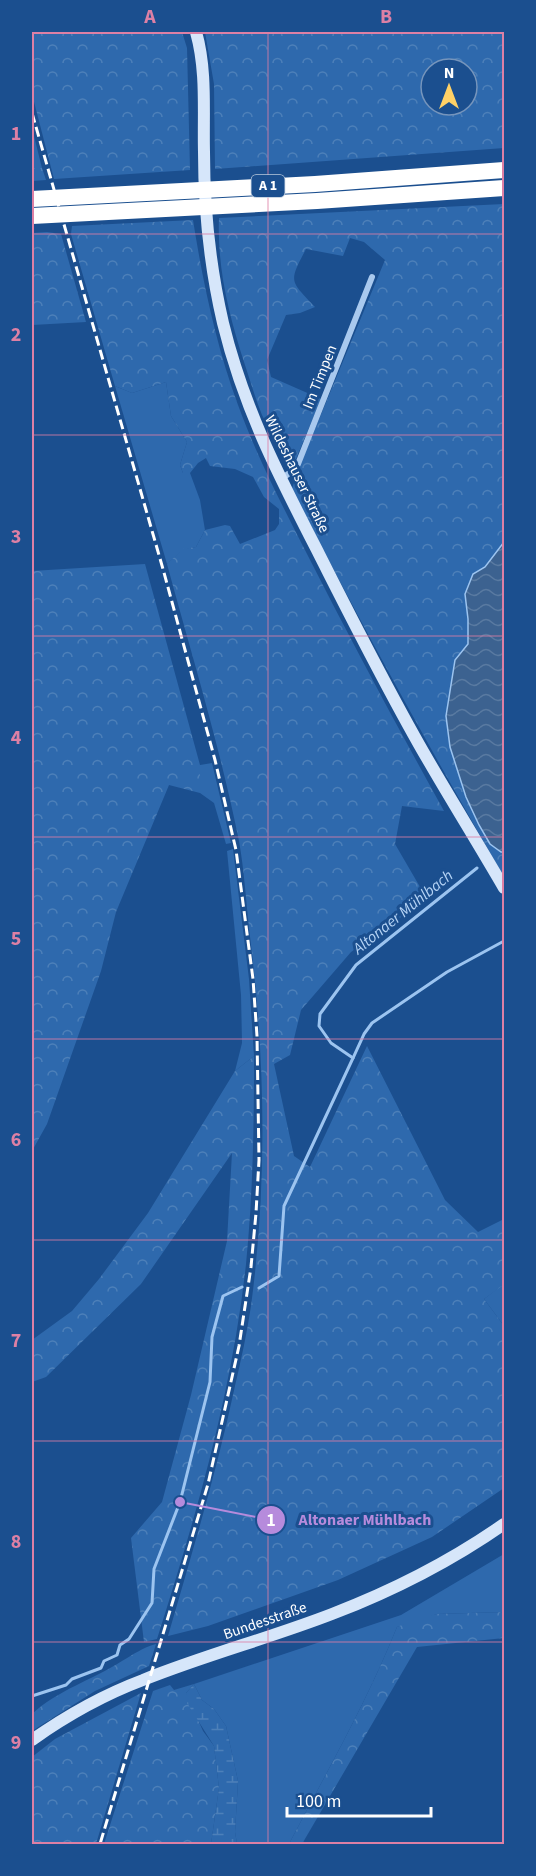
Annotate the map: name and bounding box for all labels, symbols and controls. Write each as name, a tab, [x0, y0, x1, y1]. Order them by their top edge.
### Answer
text: A	[143, 3, 156, 31]
text: B	[380, 3, 392, 31]
north arrow	[419, 57, 479, 117]
text: N	[444, 62, 454, 84]
text: 1	[11, 120, 21, 148]
road number: A 1	[252, 175, 284, 197]
text: 2	[11, 321, 21, 349]
street label: Im Timpen	[298, 342, 342, 412]
street label: Wildeshauser Straße	[259, 412, 335, 536]
text: 3	[11, 523, 21, 551]
text: 4	[11, 724, 22, 752]
water label: Altonaer Mühlbach	[347, 865, 458, 960]
text: 5	[11, 925, 21, 953]
text: 6	[11, 1126, 21, 1154]
text: 7	[11, 1327, 21, 1355]
callout: Altonaer Mühlbach	[256, 1503, 443, 1537]
text: 1	[266, 1508, 276, 1533]
text: Altonaer Mühlbach	[298, 1509, 431, 1531]
text: 8	[11, 1528, 21, 1556]
street label: Bundesstraße	[221, 1597, 309, 1645]
text: 9	[11, 1729, 21, 1757]
scale bar	[287, 1780, 431, 1818]
text: 100 m	[296, 1789, 341, 1814]

